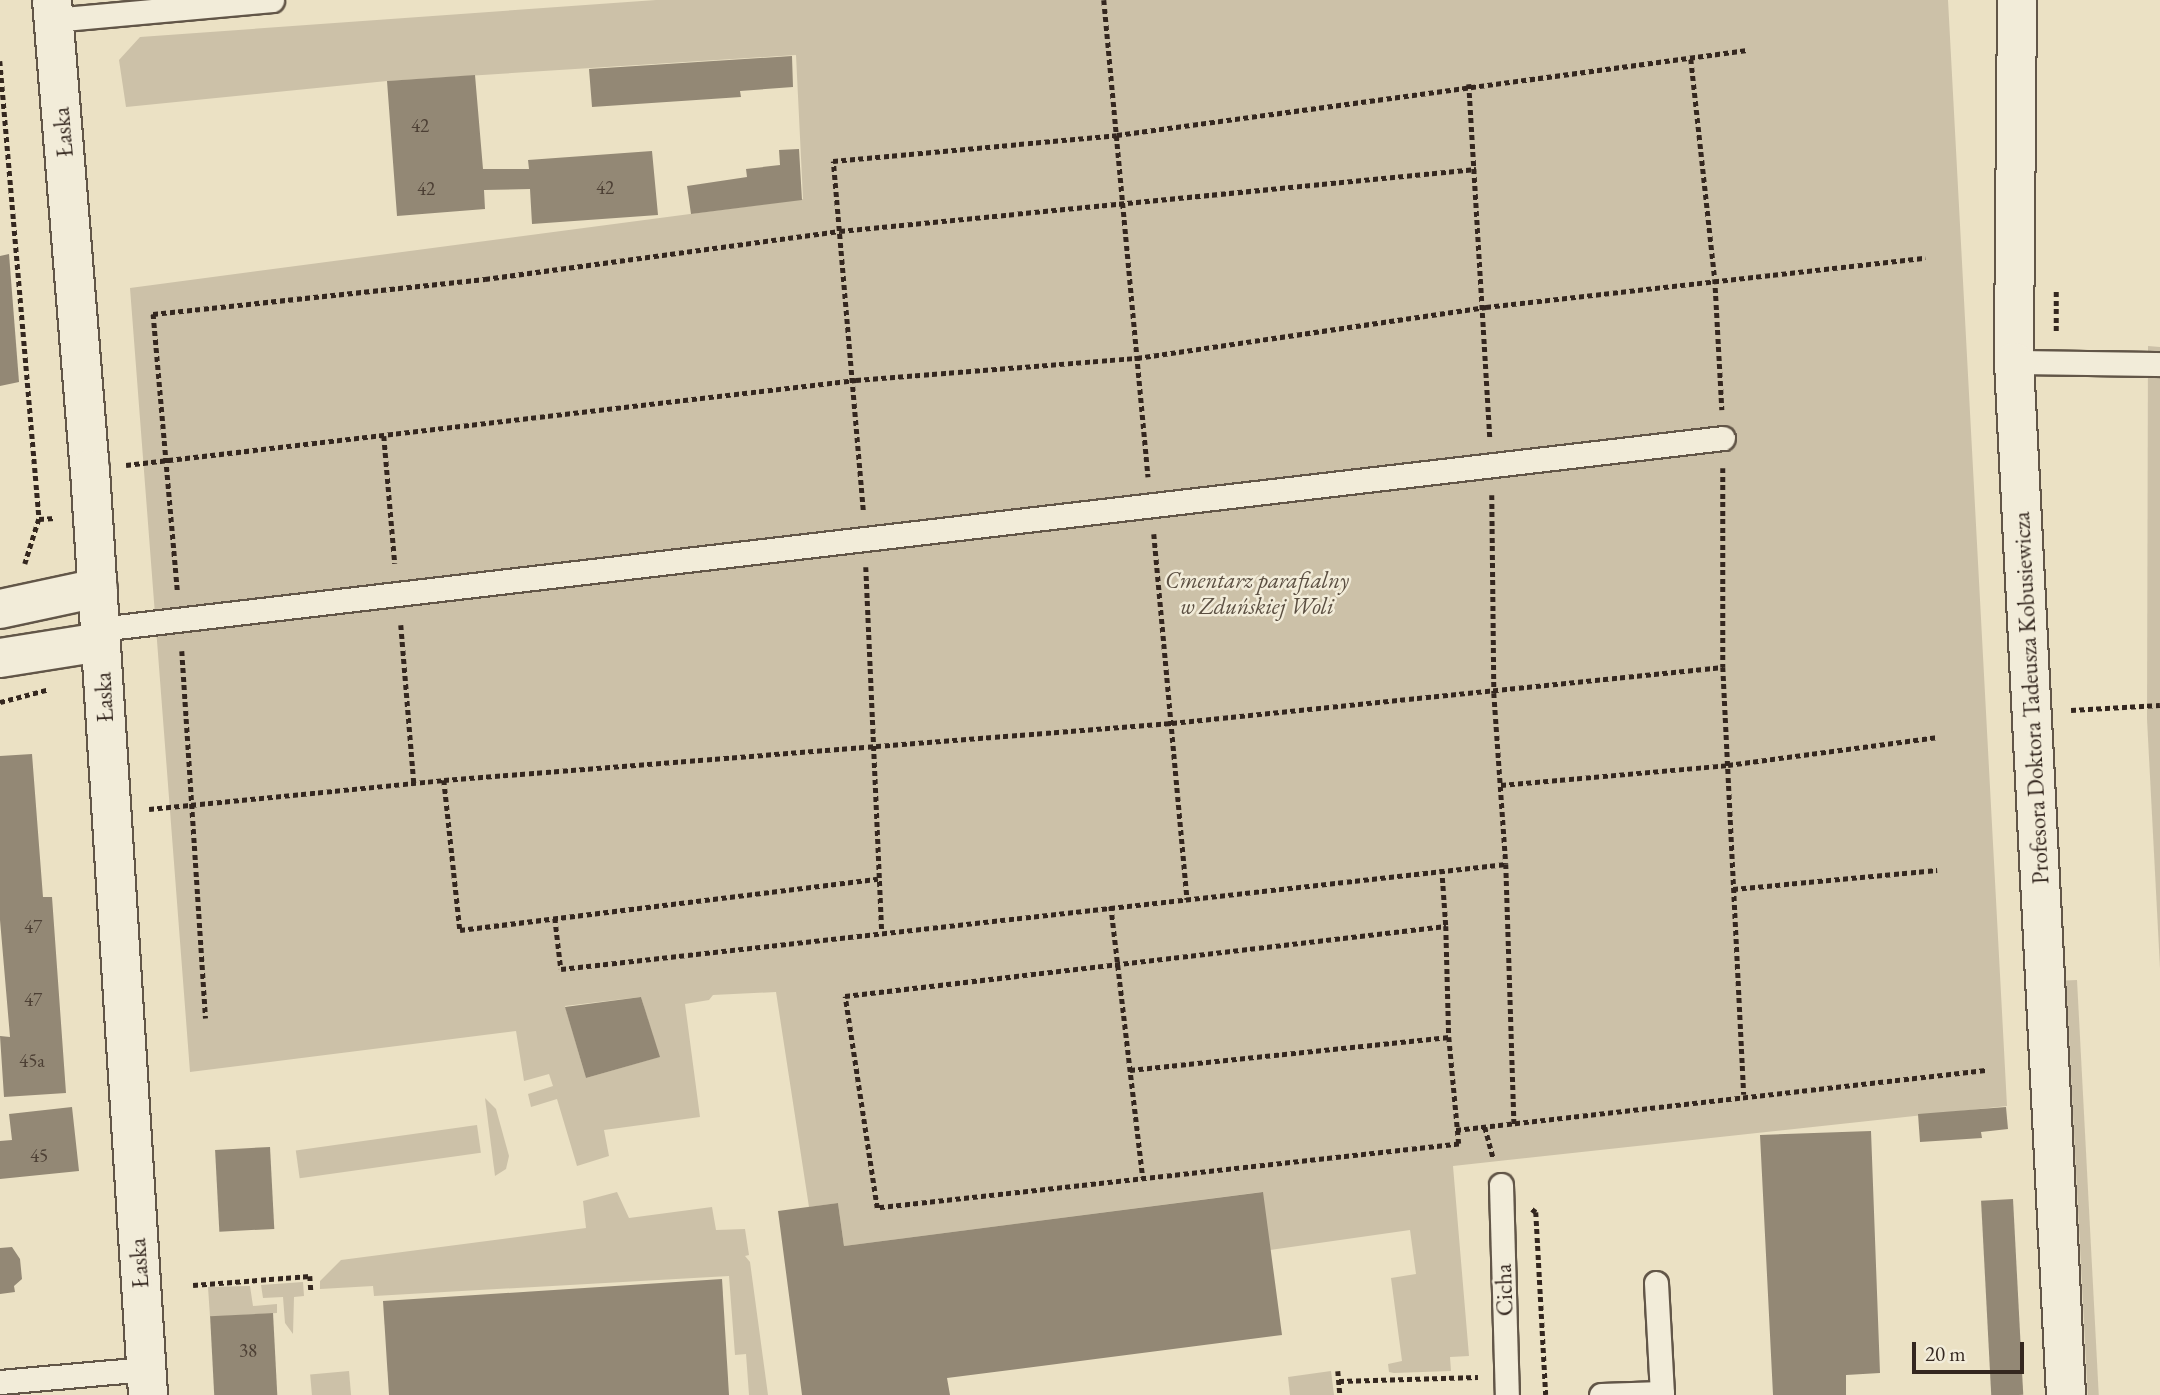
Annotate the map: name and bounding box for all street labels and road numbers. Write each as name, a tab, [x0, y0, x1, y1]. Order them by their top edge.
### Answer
street label: Łaska	[47, 106, 79, 158]
street label: Profesora Doktora Tadeusza Kobusiewicza	[2007, 511, 2055, 885]
street label: Łaska	[89, 671, 119, 723]
street label: Łaska	[123, 1237, 155, 1289]
street label: Cicha	[1489, 1263, 1519, 1317]

